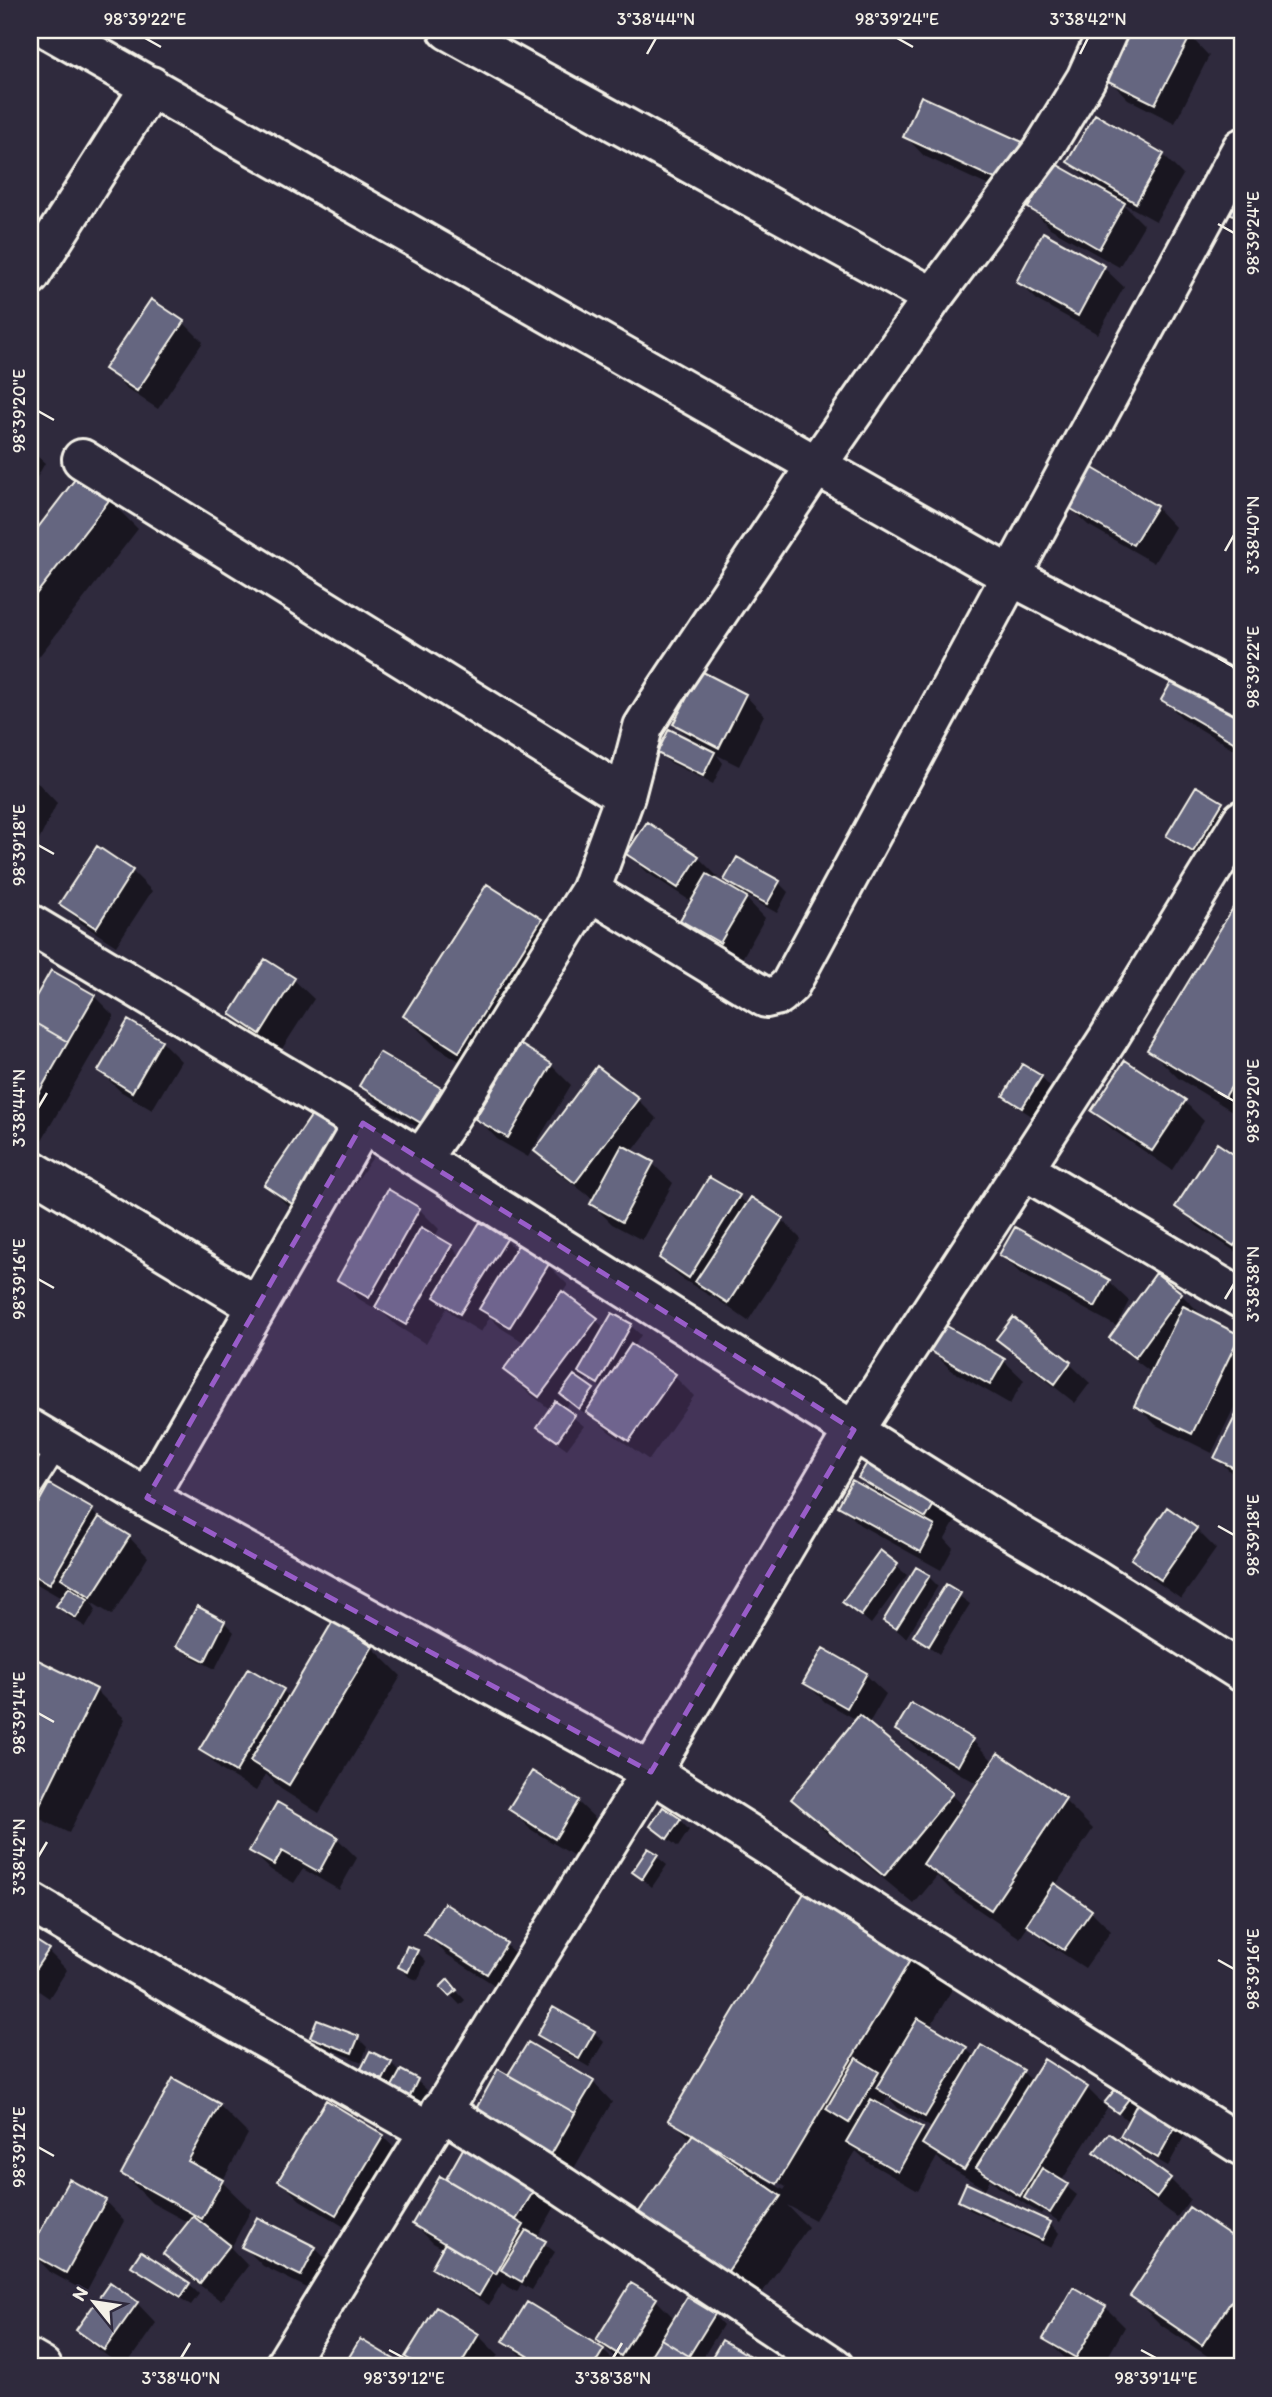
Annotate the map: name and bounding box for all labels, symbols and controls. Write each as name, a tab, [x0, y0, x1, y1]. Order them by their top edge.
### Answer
text: 98°39'22"E	[104, 8, 186, 30]
text: 3°38'44"N	[617, 8, 695, 30]
text: 98°39'24"E	[855, 8, 939, 30]
text: 3°38'42"N	[1049, 8, 1127, 30]
text: 98°39'24"E	[1242, 191, 1264, 275]
text: 98°39'20"E	[8, 369, 30, 453]
text: 3°38'40"N	[1242, 496, 1264, 574]
text: 98°39'22"E	[1242, 626, 1264, 708]
text: 98°39'18"E	[8, 804, 30, 886]
text: 98°39'20"E	[1242, 1059, 1264, 1143]
text: 3°38'44"N	[8, 1069, 30, 1147]
text: 98°39'16"E	[8, 1238, 30, 1320]
text: 3°38'38"N	[1242, 1246, 1264, 1322]
text: 98°39'18"E	[1242, 1494, 1264, 1576]
text: 98°39'14"E	[8, 1672, 30, 1754]
text: 3°38'42"N	[8, 1818, 30, 1896]
text: 98°39'16"E	[1242, 1928, 1264, 2010]
text: 98°39'12"E	[8, 2106, 30, 2188]
north arrow	[60, 2268, 130, 2338]
text: N	[67, 2282, 93, 2305]
text: 3°38'40"N	[142, 2367, 220, 2389]
text: 98°39'12"E	[363, 2367, 445, 2389]
text: 3°38'38"N	[575, 2367, 651, 2389]
text: 98°39'14"E	[1115, 2367, 1197, 2389]

